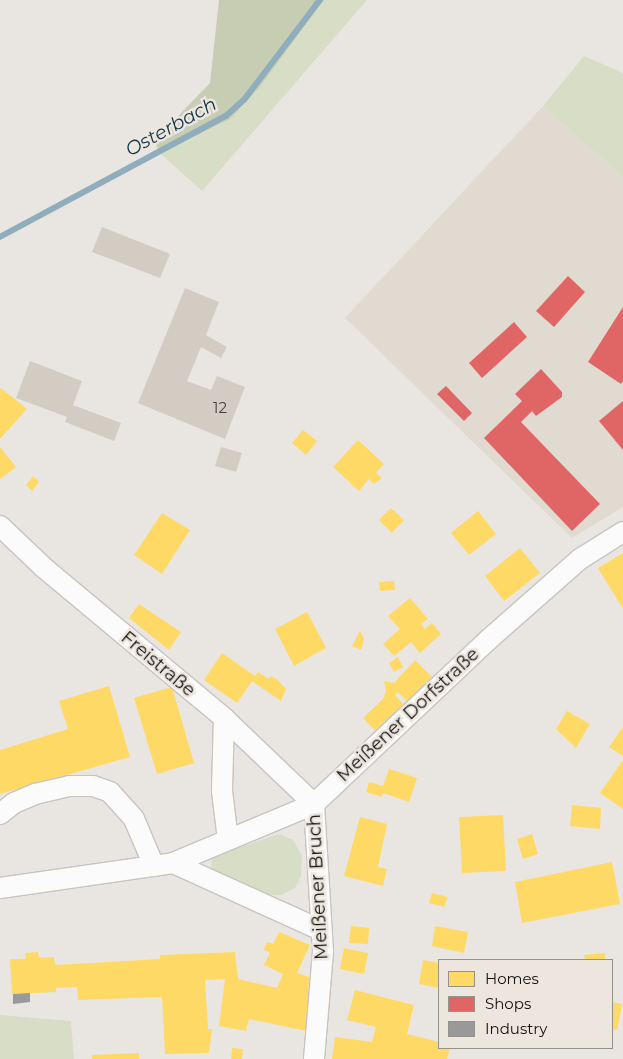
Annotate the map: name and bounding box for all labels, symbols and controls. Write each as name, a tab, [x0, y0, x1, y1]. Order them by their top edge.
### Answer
water label: Osterbach	[121, 93, 221, 161]
house number: 12	[213, 399, 227, 417]
street label: Freistraße	[117, 627, 199, 701]
street label: Meißener Dorfstraße	[332, 644, 484, 786]
street label: Meißener Bruch	[303, 814, 333, 960]
legend	[438, 959, 613, 1049]
text: Homes	[485, 969, 539, 988]
text: Shops	[485, 994, 531, 1013]
text: Industry	[485, 1019, 547, 1038]

